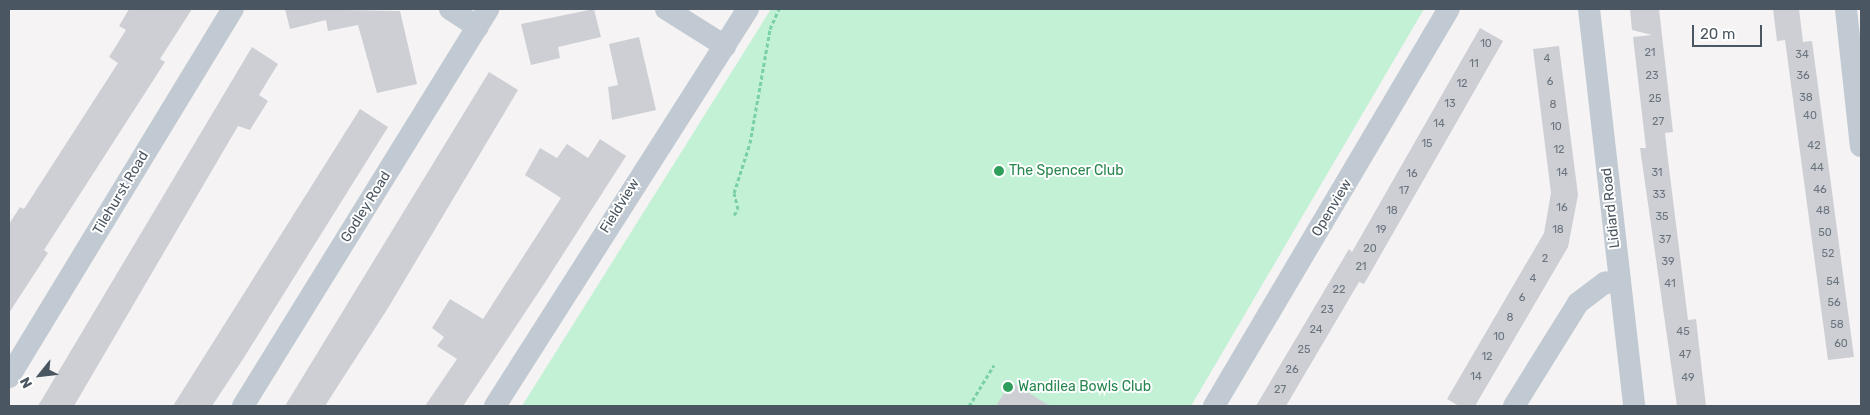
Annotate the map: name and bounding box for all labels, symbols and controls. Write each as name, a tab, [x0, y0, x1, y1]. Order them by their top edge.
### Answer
scale bar	[1695, 15, 1765, 47]
text: 20 m	[1700, 25, 1735, 43]
house number: 10	[1480, 37, 1492, 51]
house number: 21	[1644, 46, 1656, 60]
house number: 34	[1795, 48, 1809, 62]
house number: 4	[1544, 52, 1550, 66]
house number: 11	[1469, 57, 1479, 71]
house number: 23	[1645, 69, 1659, 83]
house number: 36	[1796, 69, 1810, 83]
house number: 6	[1547, 75, 1553, 89]
house number: 12	[1456, 77, 1468, 91]
house number: 38	[1799, 91, 1813, 105]
house number: 25	[1649, 92, 1661, 106]
house number: 13	[1444, 97, 1456, 111]
house number: 8	[1550, 98, 1556, 112]
house number: 40	[1803, 109, 1817, 123]
house number: 27	[1652, 115, 1664, 129]
house number: 14	[1433, 117, 1445, 131]
house number: 10	[1550, 120, 1562, 134]
house number: 15	[1421, 137, 1433, 151]
house number: 42	[1807, 139, 1821, 153]
house number: 12	[1553, 143, 1565, 157]
street label: Tilehurst Road	[90, 148, 152, 238]
house number: 44	[1810, 161, 1824, 175]
place label: The Spencer Club	[1009, 163, 1124, 179]
marker: The Spencer Club	[993, 165, 1005, 177]
house number: 14	[1556, 166, 1568, 180]
house number: 31	[1651, 166, 1663, 180]
house number: 16	[1406, 167, 1418, 181]
street label: Lidiard Road	[1598, 167, 1624, 249]
street label: Godley Road	[337, 168, 395, 246]
street label: Fieldview	[597, 176, 643, 236]
street label: Openview	[1308, 176, 1356, 240]
house number: 46	[1813, 183, 1827, 197]
house number: 17	[1399, 184, 1409, 198]
house number: 33	[1652, 188, 1666, 202]
house number: 16	[1556, 201, 1568, 215]
house number: 18	[1386, 204, 1398, 218]
house number: 48	[1816, 204, 1830, 218]
house number: 35	[1655, 210, 1669, 224]
house number: 19	[1375, 223, 1387, 237]
house number: 18	[1552, 223, 1564, 237]
house number: 50	[1818, 226, 1832, 240]
house number: 37	[1659, 233, 1671, 247]
house number: 20	[1363, 242, 1377, 256]
house number: 52	[1822, 247, 1834, 261]
house number: 2	[1542, 252, 1548, 266]
house number: 39	[1661, 255, 1675, 269]
house number: 21	[1355, 260, 1367, 274]
house number: 4	[1530, 272, 1536, 286]
house number: 54	[1826, 275, 1840, 289]
house number: 41	[1664, 277, 1676, 291]
house number: 22	[1333, 283, 1345, 297]
house number: 6	[1519, 291, 1525, 305]
house number: 56	[1827, 296, 1841, 310]
house number: 23	[1320, 303, 1334, 317]
house number: 8	[1507, 311, 1513, 325]
house number: 58	[1830, 318, 1844, 332]
house number: 24	[1309, 323, 1323, 337]
house number: 45	[1676, 325, 1690, 339]
house number: 10	[1493, 330, 1505, 344]
house number: 60	[1834, 337, 1848, 351]
house number: 25	[1298, 343, 1310, 357]
house number: 47	[1679, 348, 1691, 362]
north arrow	[15, 350, 65, 400]
house number: 12	[1481, 350, 1493, 364]
house number: 26	[1285, 363, 1299, 377]
house number: 14	[1470, 370, 1482, 384]
house number: 49	[1681, 371, 1695, 385]
text: N	[17, 374, 36, 391]
place label: Wandilea Bowls Club	[1018, 379, 1151, 395]
marker: Wandilea Bowls Club	[1002, 381, 1014, 393]
house number: 27	[1274, 383, 1286, 397]

